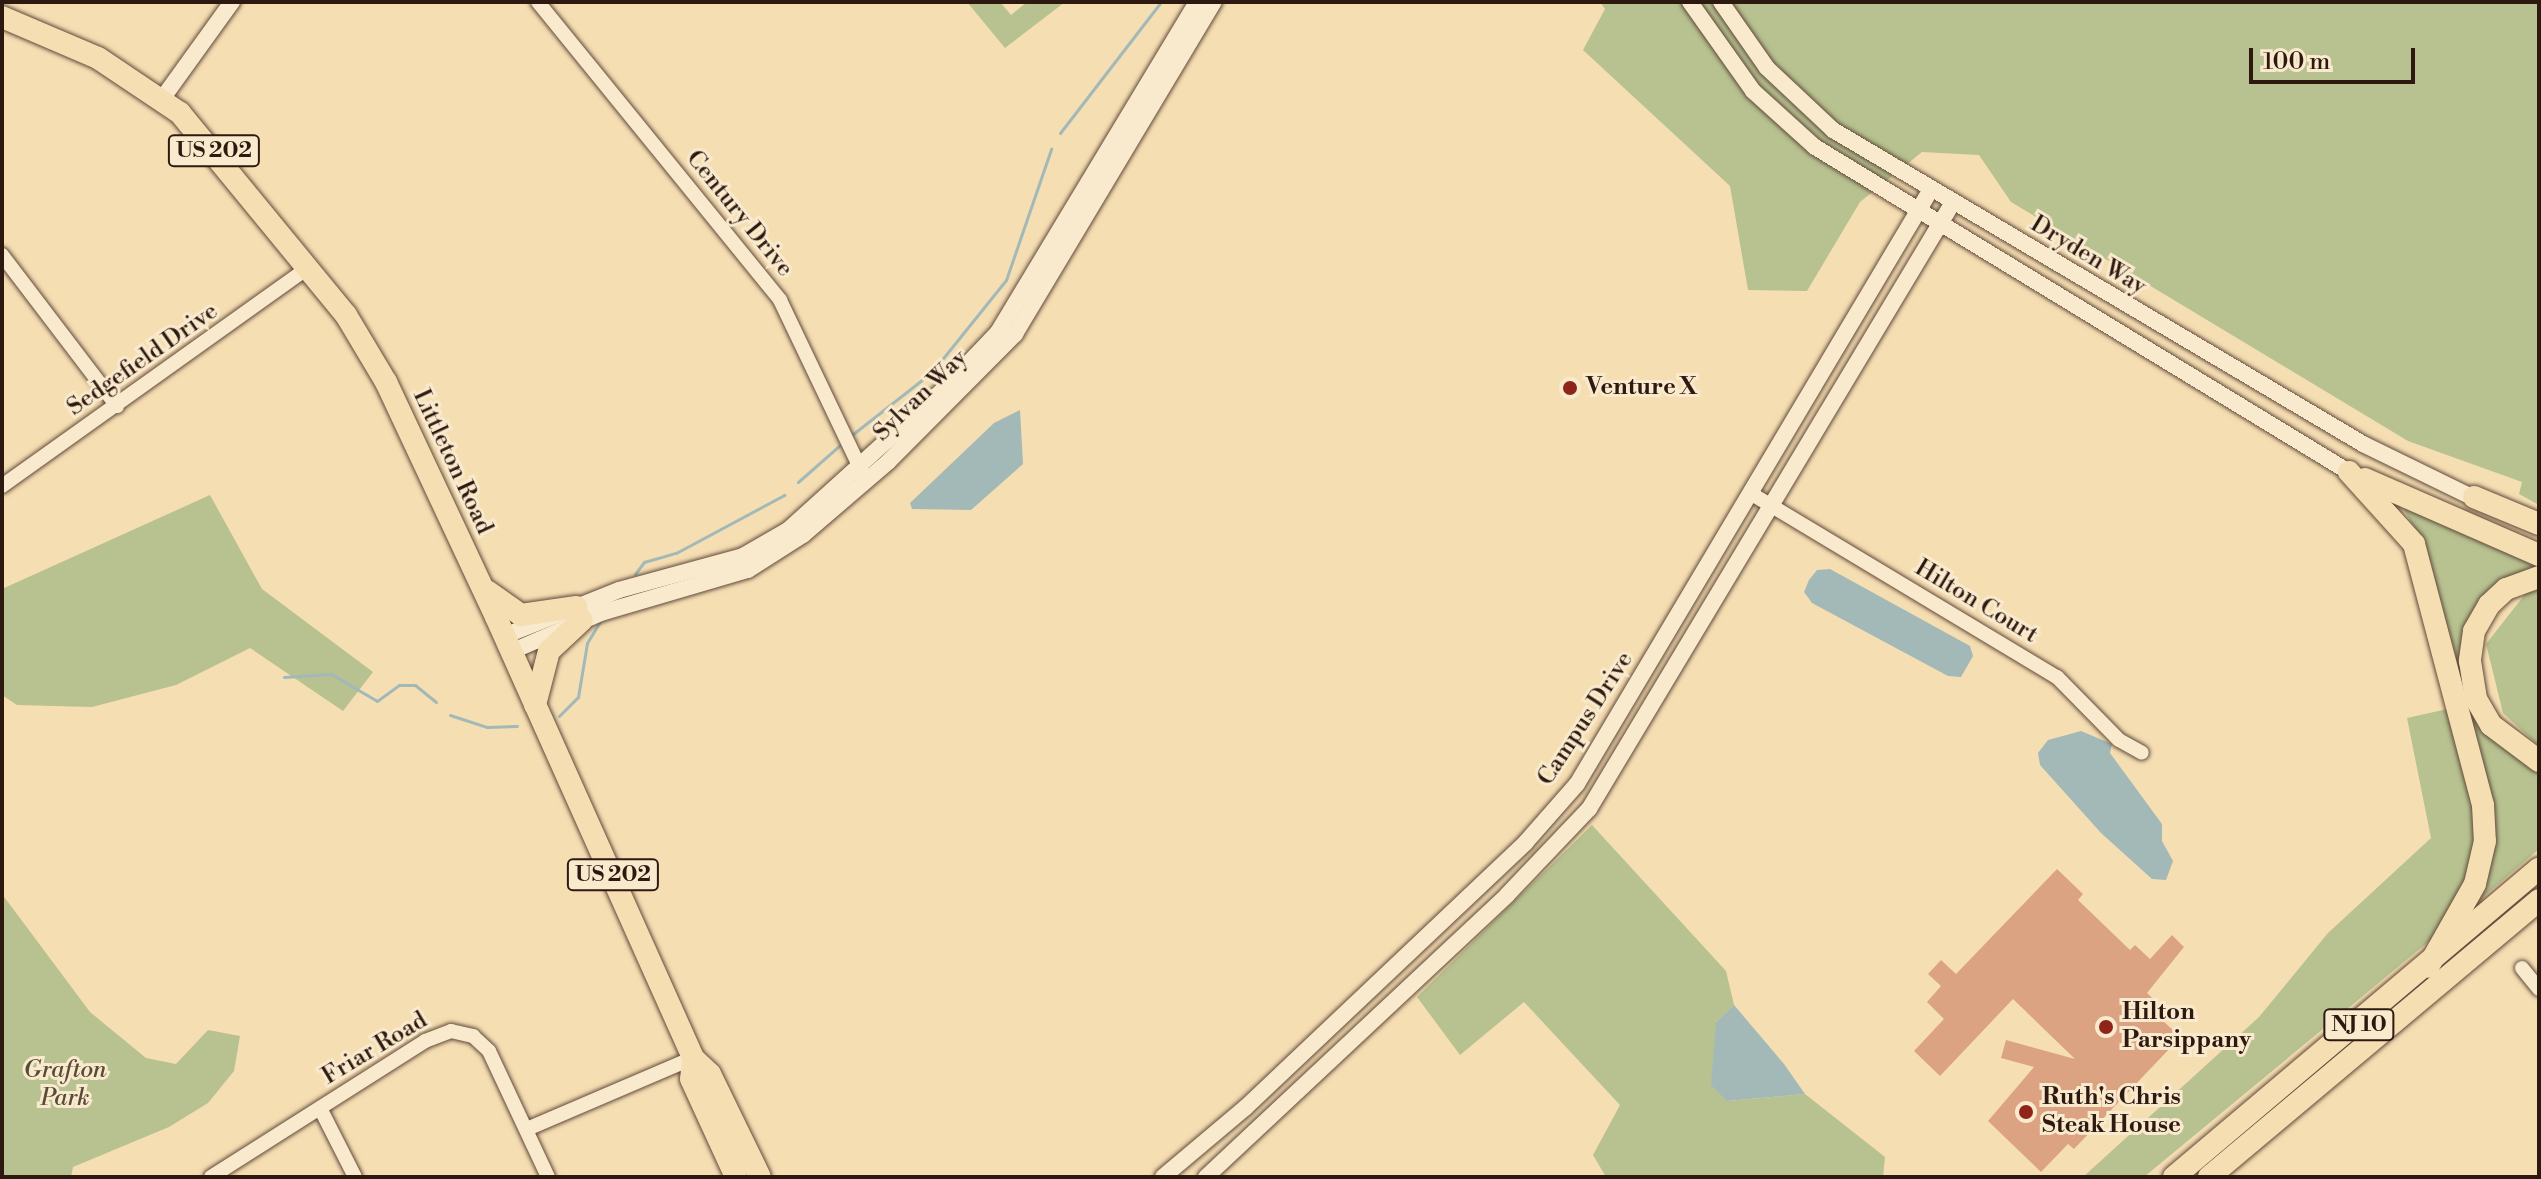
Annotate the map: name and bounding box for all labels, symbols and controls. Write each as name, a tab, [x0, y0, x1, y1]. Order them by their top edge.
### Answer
scale bar	[2253, 32, 2419, 82]
text: 100 m	[2263, 47, 2330, 77]
road number: US 202	[166, 133, 262, 169]
street label: Century Drive	[679, 145, 799, 283]
street label: Dryden Way	[2025, 210, 2151, 302]
street label: Sedgefield Drive	[62, 297, 224, 423]
street label: Sylvan Way	[868, 344, 974, 448]
place label: Venture X	[1586, 374, 1697, 402]
marker: Venture X	[1561, 379, 1579, 397]
street label: Littleton Road	[406, 385, 498, 539]
street label: Hilton Court	[1909, 554, 2043, 650]
street label: Campus Drive	[1532, 647, 1640, 791]
road number: US 202	[565, 857, 661, 893]
place label: Hilton Parsippany	[2122, 999, 2251, 1055]
street label: Friar Road	[317, 1006, 433, 1092]
road number: NJ 10	[2323, 1007, 2395, 1043]
marker: Hilton Parsippany	[2097, 1018, 2115, 1036]
park label: Grafton Park	[24, 1057, 106, 1113]
place label: Ruth's Chris Steak House	[2042, 1084, 2181, 1140]
marker: Ruth's Chris Steak House	[2017, 1103, 2035, 1121]

